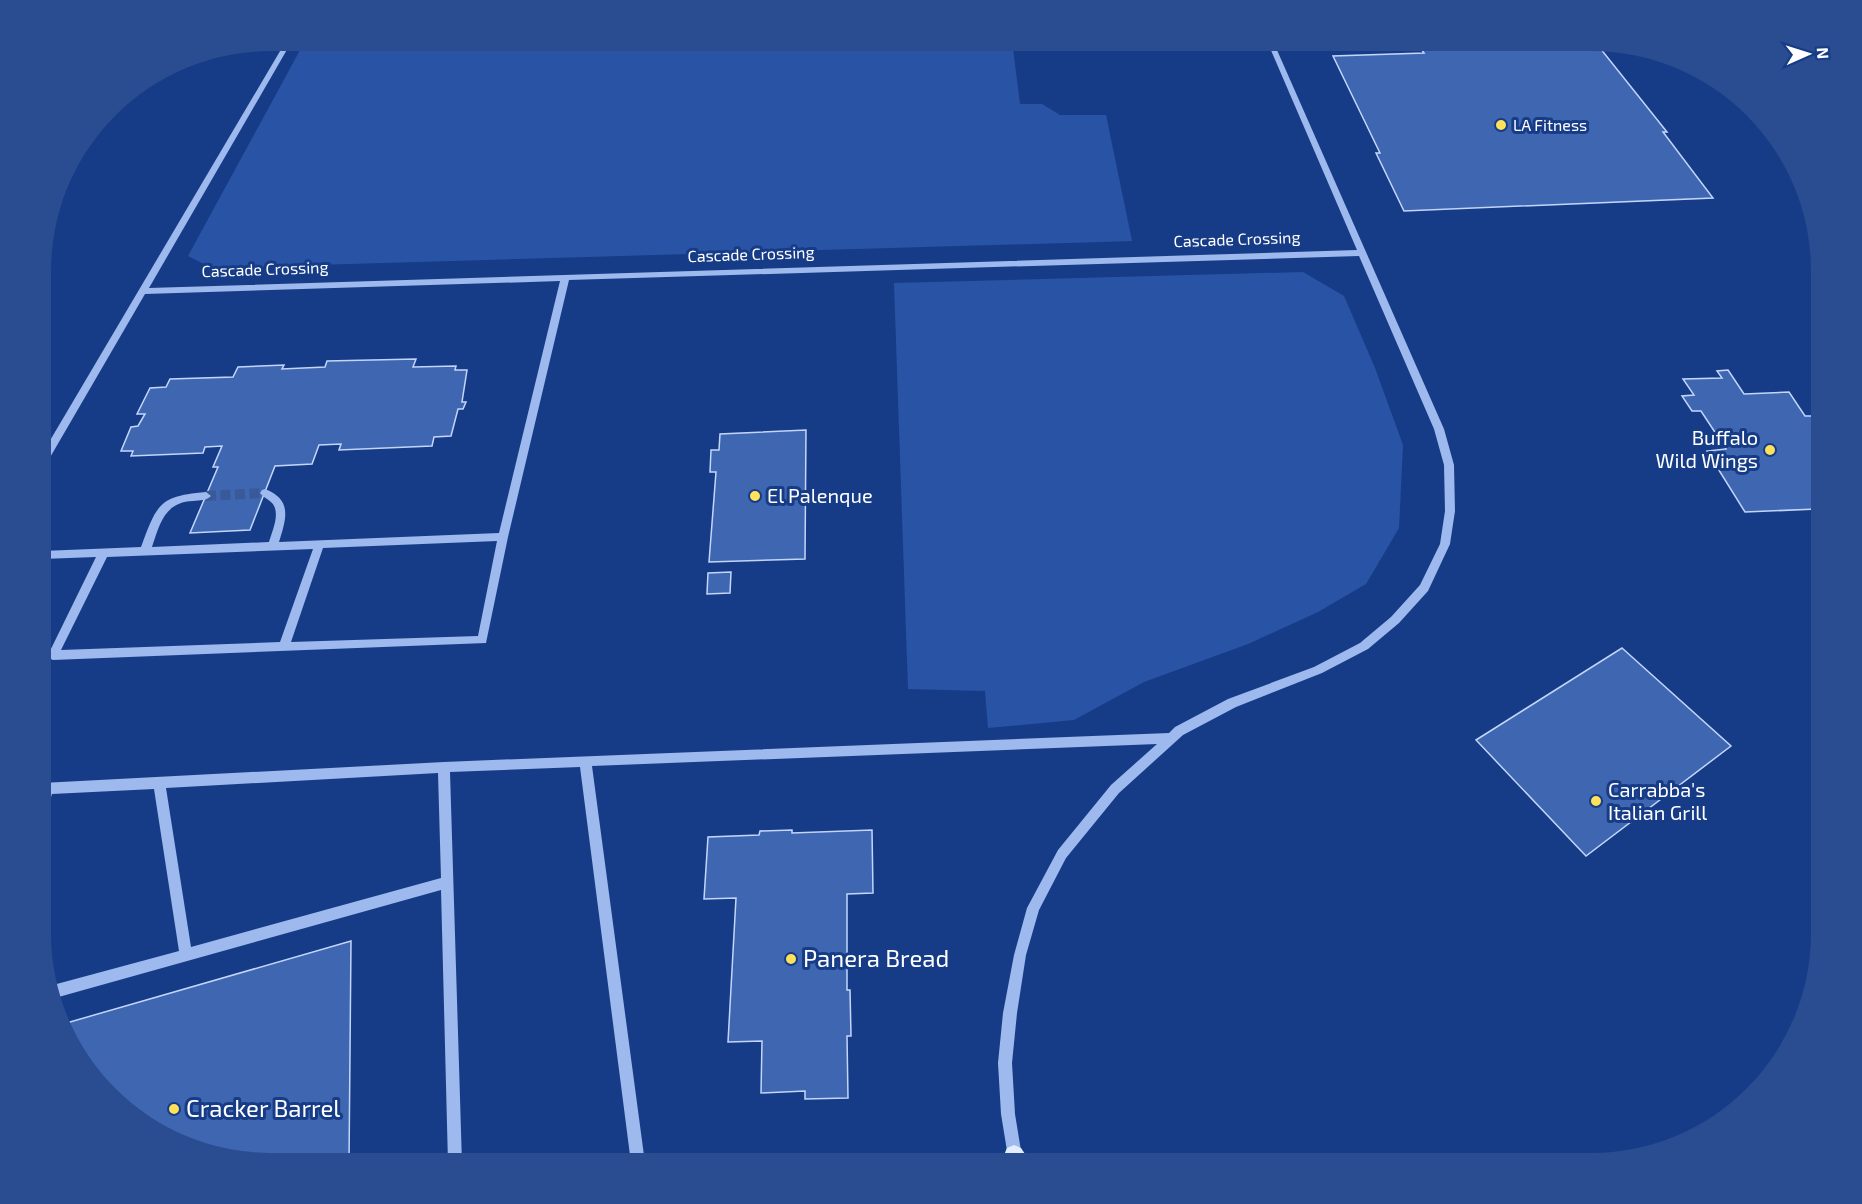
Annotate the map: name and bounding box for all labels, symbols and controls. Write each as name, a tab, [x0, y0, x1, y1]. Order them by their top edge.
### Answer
north arrow	[1778, 24, 1838, 84]
text: N	[1814, 47, 1833, 59]
place label: LA Fitness	[1513, 115, 1587, 134]
marker: LA Fitness	[1494, 118, 1508, 132]
street label: Cascade Crossing	[1173, 227, 1301, 250]
street label: Cascade Crossing	[687, 242, 815, 265]
street label: Cascade Crossing	[201, 257, 329, 280]
place label: Buffalo Wild Wings	[1656, 425, 1758, 472]
marker: Buffalo Wild Wings	[1763, 443, 1777, 457]
place label: El Palenque	[767, 483, 873, 507]
marker: El Palenque	[748, 489, 762, 503]
place label: Carrabba's Italian Grill	[1608, 777, 1707, 824]
marker: Carrabba's Italian Grill	[1589, 794, 1603, 808]
place label: Panera Bread	[803, 943, 949, 972]
marker: Panera Bread	[784, 952, 798, 966]
place label: Cracker Barrel	[186, 1093, 340, 1122]
marker: Cracker Barrel	[167, 1102, 181, 1116]

